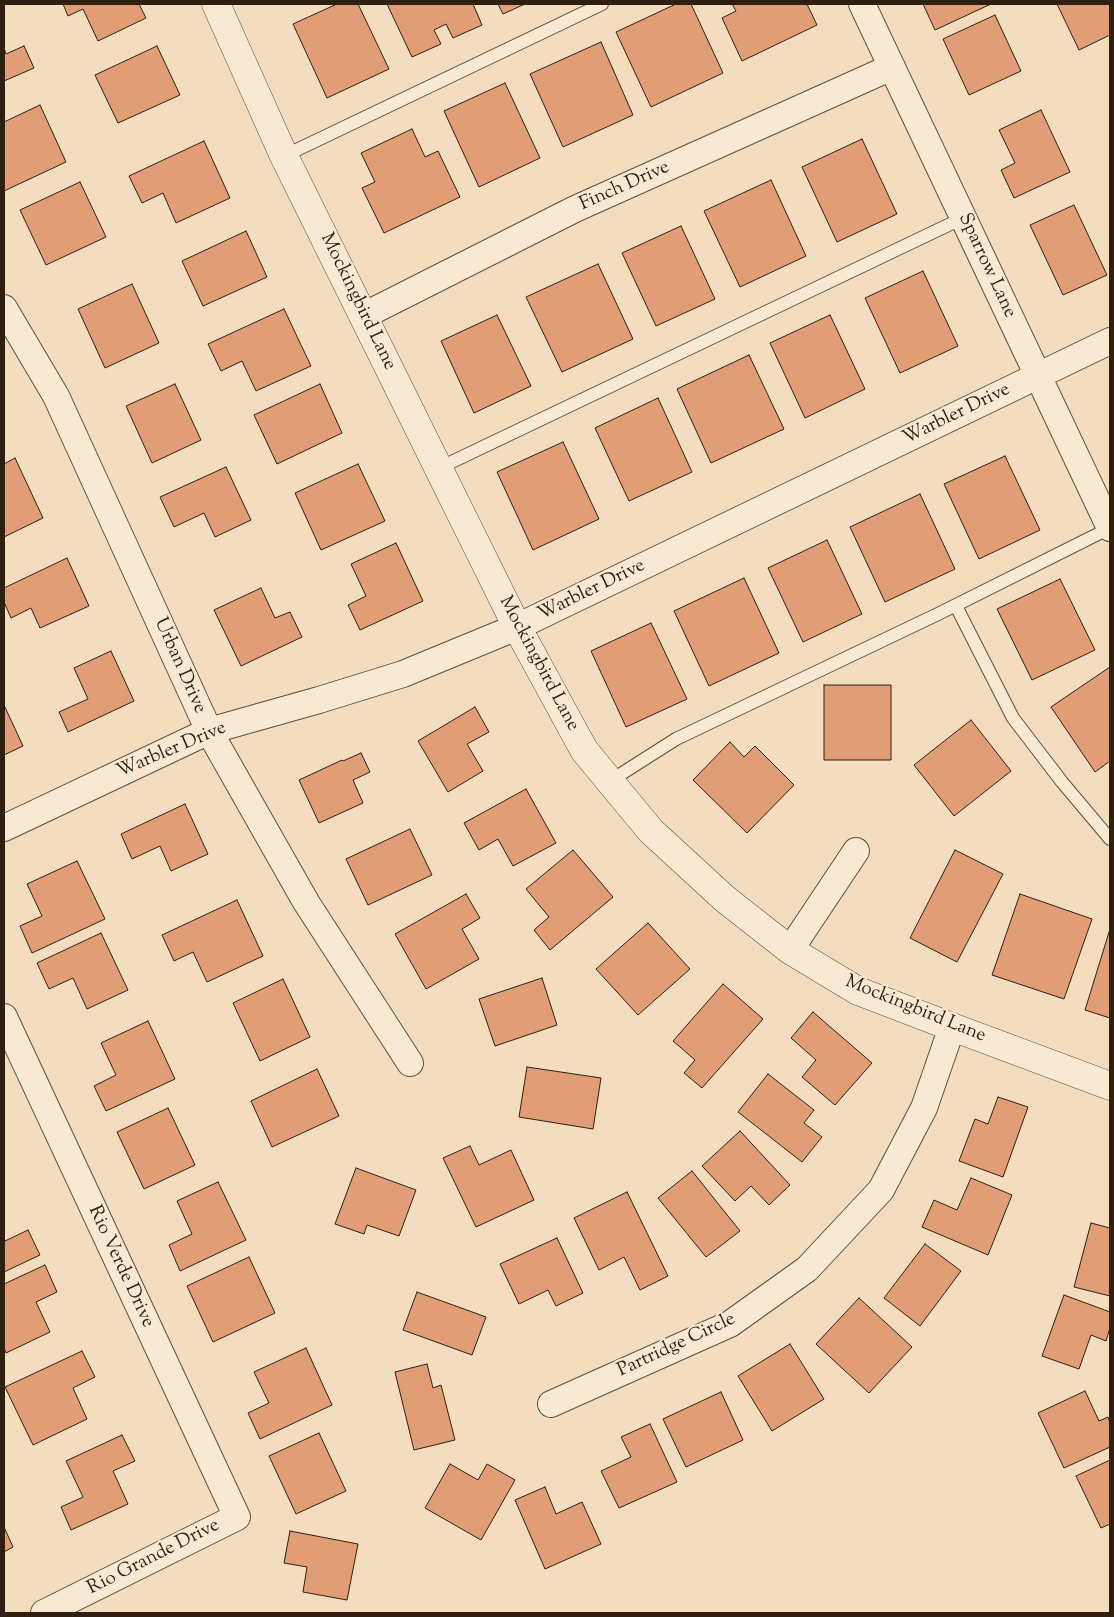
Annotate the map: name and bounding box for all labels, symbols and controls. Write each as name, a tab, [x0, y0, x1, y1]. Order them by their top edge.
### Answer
street label: Finch Drive	[576, 157, 674, 217]
street label: Sparrow Lane	[952, 210, 1020, 322]
street label: Mockingbird Lane	[314, 230, 400, 374]
street label: Warbler Drive	[900, 379, 1014, 451]
street label: Warbler Drive	[535, 555, 649, 627]
street label: Mockingbird Lane	[493, 593, 583, 735]
street label: Urban Drive	[148, 615, 210, 717]
street label: Warbler Drive	[114, 718, 230, 784]
street label: Mockingbird Lane	[841, 971, 989, 1049]
street label: Rio Verde Drive	[82, 1202, 158, 1332]
street label: Partridge Circle	[614, 1309, 740, 1383]
street label: Rio Grande Drive	[84, 1515, 224, 1601]

